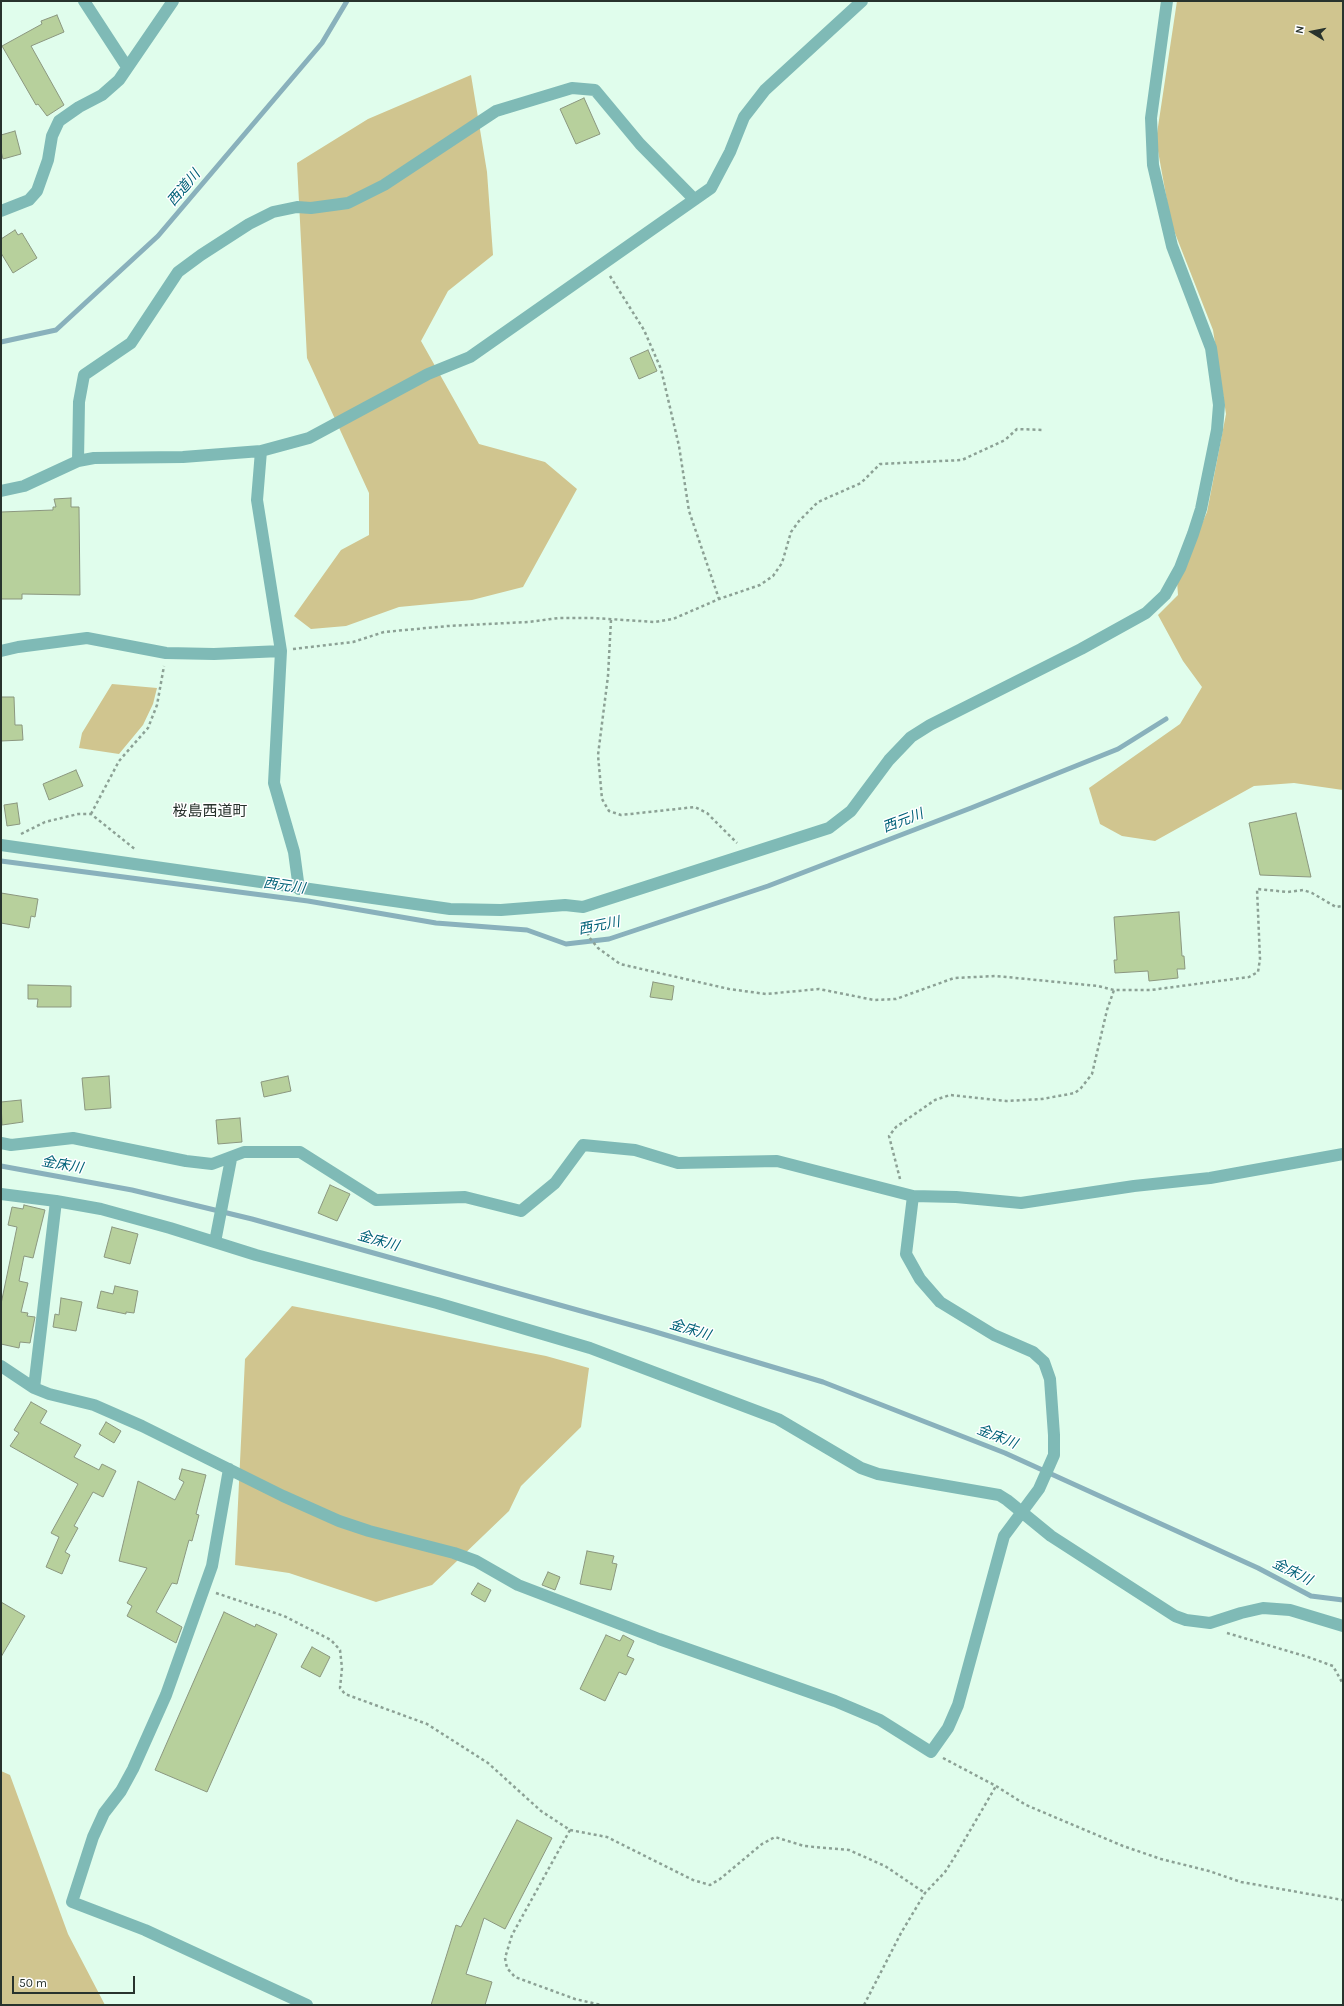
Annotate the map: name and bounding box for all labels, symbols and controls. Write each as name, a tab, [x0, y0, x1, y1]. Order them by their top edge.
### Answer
north arrow	[1292, 12, 1332, 52]
text: N	[1293, 25, 1307, 35]
water label: 西道川	[164, 167, 204, 209]
district label: 桜島西道町	[173, 803, 247, 821]
water label: 西元川	[880, 806, 926, 836]
water label: 西元川	[262, 875, 306, 897]
water label: 西元川	[577, 914, 621, 938]
water label: 金床川	[40, 1153, 84, 1177]
water label: 金床川	[355, 1227, 401, 1255]
water label: 金床川	[667, 1316, 713, 1344]
water label: 金床川	[974, 1421, 1020, 1453]
water label: 金床川	[1269, 1555, 1315, 1589]
scale bar	[14, 1968, 137, 1994]
text: 50 m	[19, 1976, 47, 1990]

